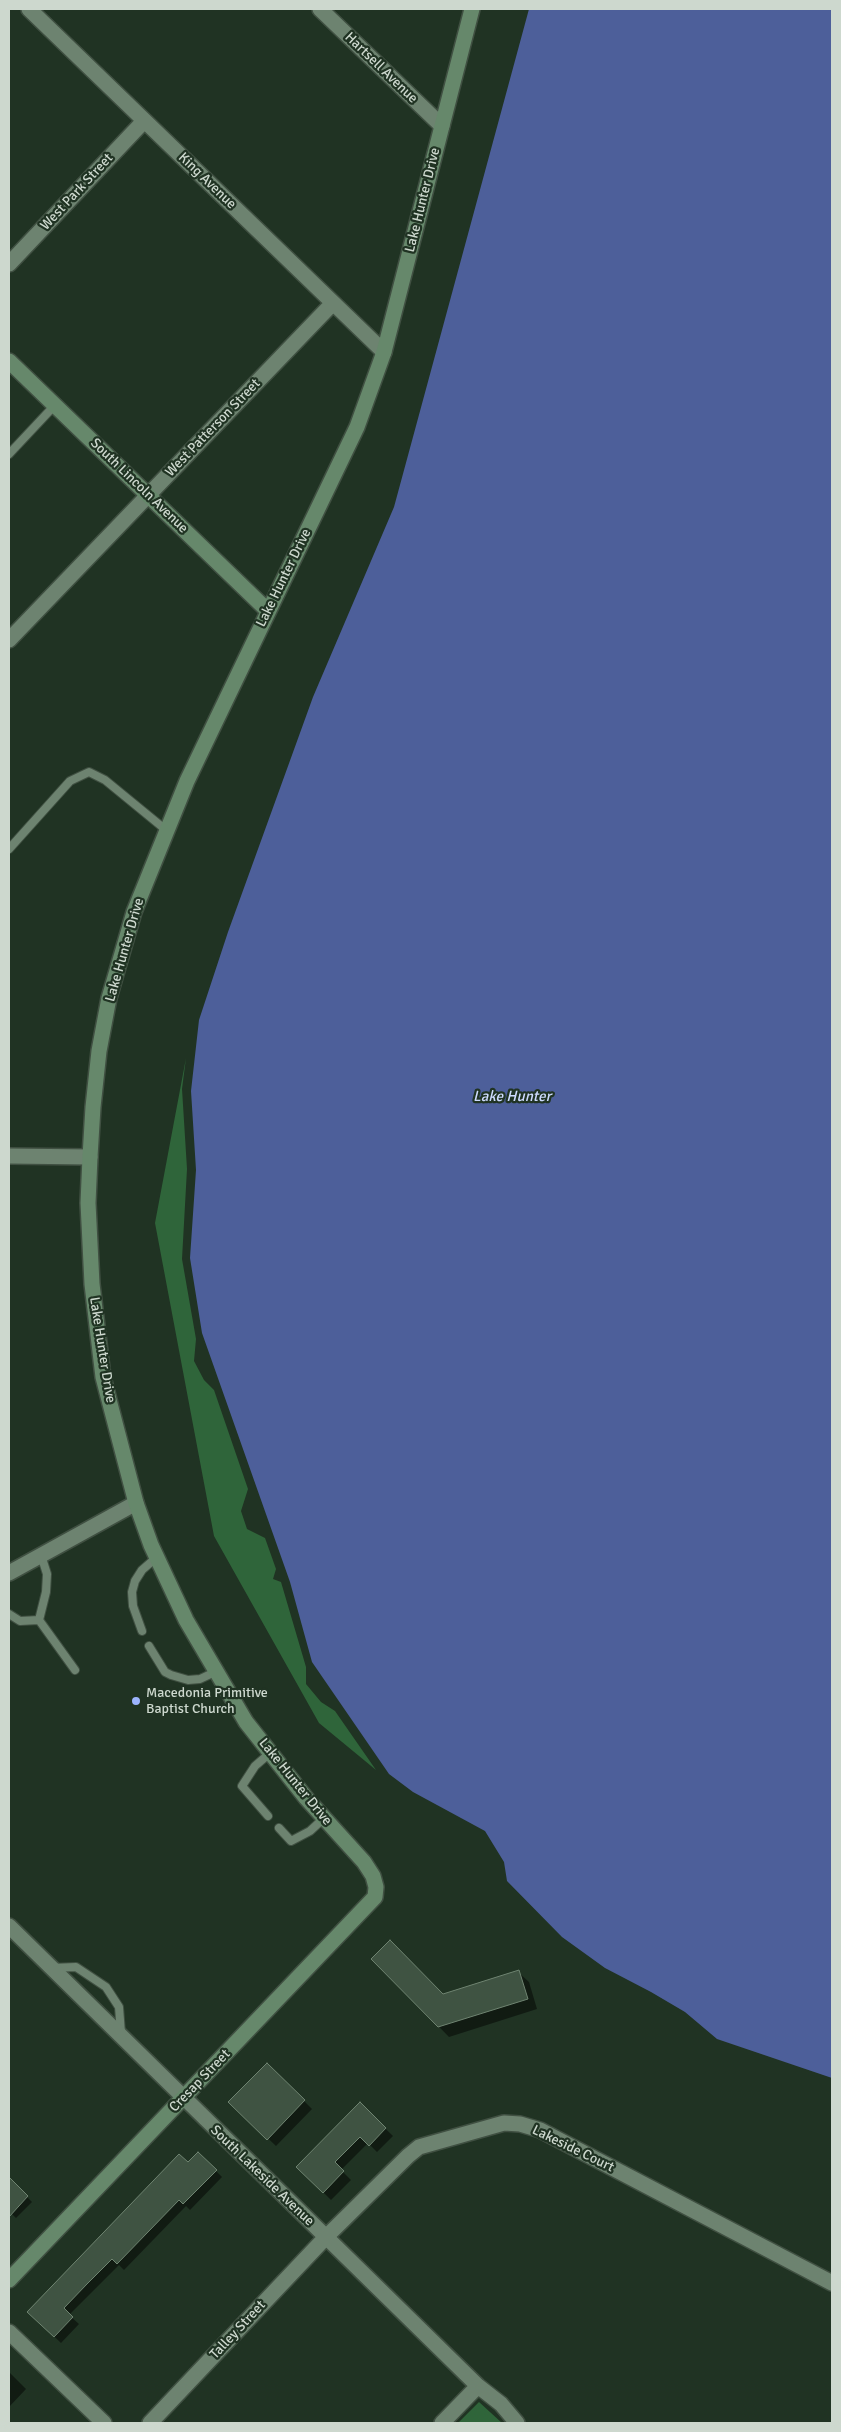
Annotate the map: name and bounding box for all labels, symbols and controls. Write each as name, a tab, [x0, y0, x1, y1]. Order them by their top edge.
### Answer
street label: Hartsell Avenue	[341, 29, 421, 107]
street label: Lake Hunter Drive	[402, 146, 444, 254]
street label: King Avenue	[175, 149, 239, 213]
street label: West Park Street	[37, 150, 117, 234]
street label: West Patterson Street	[162, 376, 264, 480]
street label: South Lincoln Avenue	[87, 435, 191, 537]
street label: Lake Hunter Drive	[253, 526, 315, 630]
street label: Lake Hunter Drive	[102, 896, 148, 1004]
water label: Lake Hunter	[473, 1088, 551, 1106]
street label: Lake Hunter Drive	[85, 1296, 119, 1404]
place label: Macedonia Primitive Baptist Church	[146, 1685, 268, 1718]
marker: Macedonia Primitive Baptist Church	[130, 1695, 142, 1707]
street label: Lake Hunter Drive	[255, 1735, 335, 1829]
street label: Cresap Street	[166, 2046, 234, 2116]
street label: South Lakeside Avenue	[207, 2122, 317, 2230]
street label: Lakeside Court	[529, 2122, 617, 2176]
street label: Talley Street	[207, 2297, 269, 2363]

